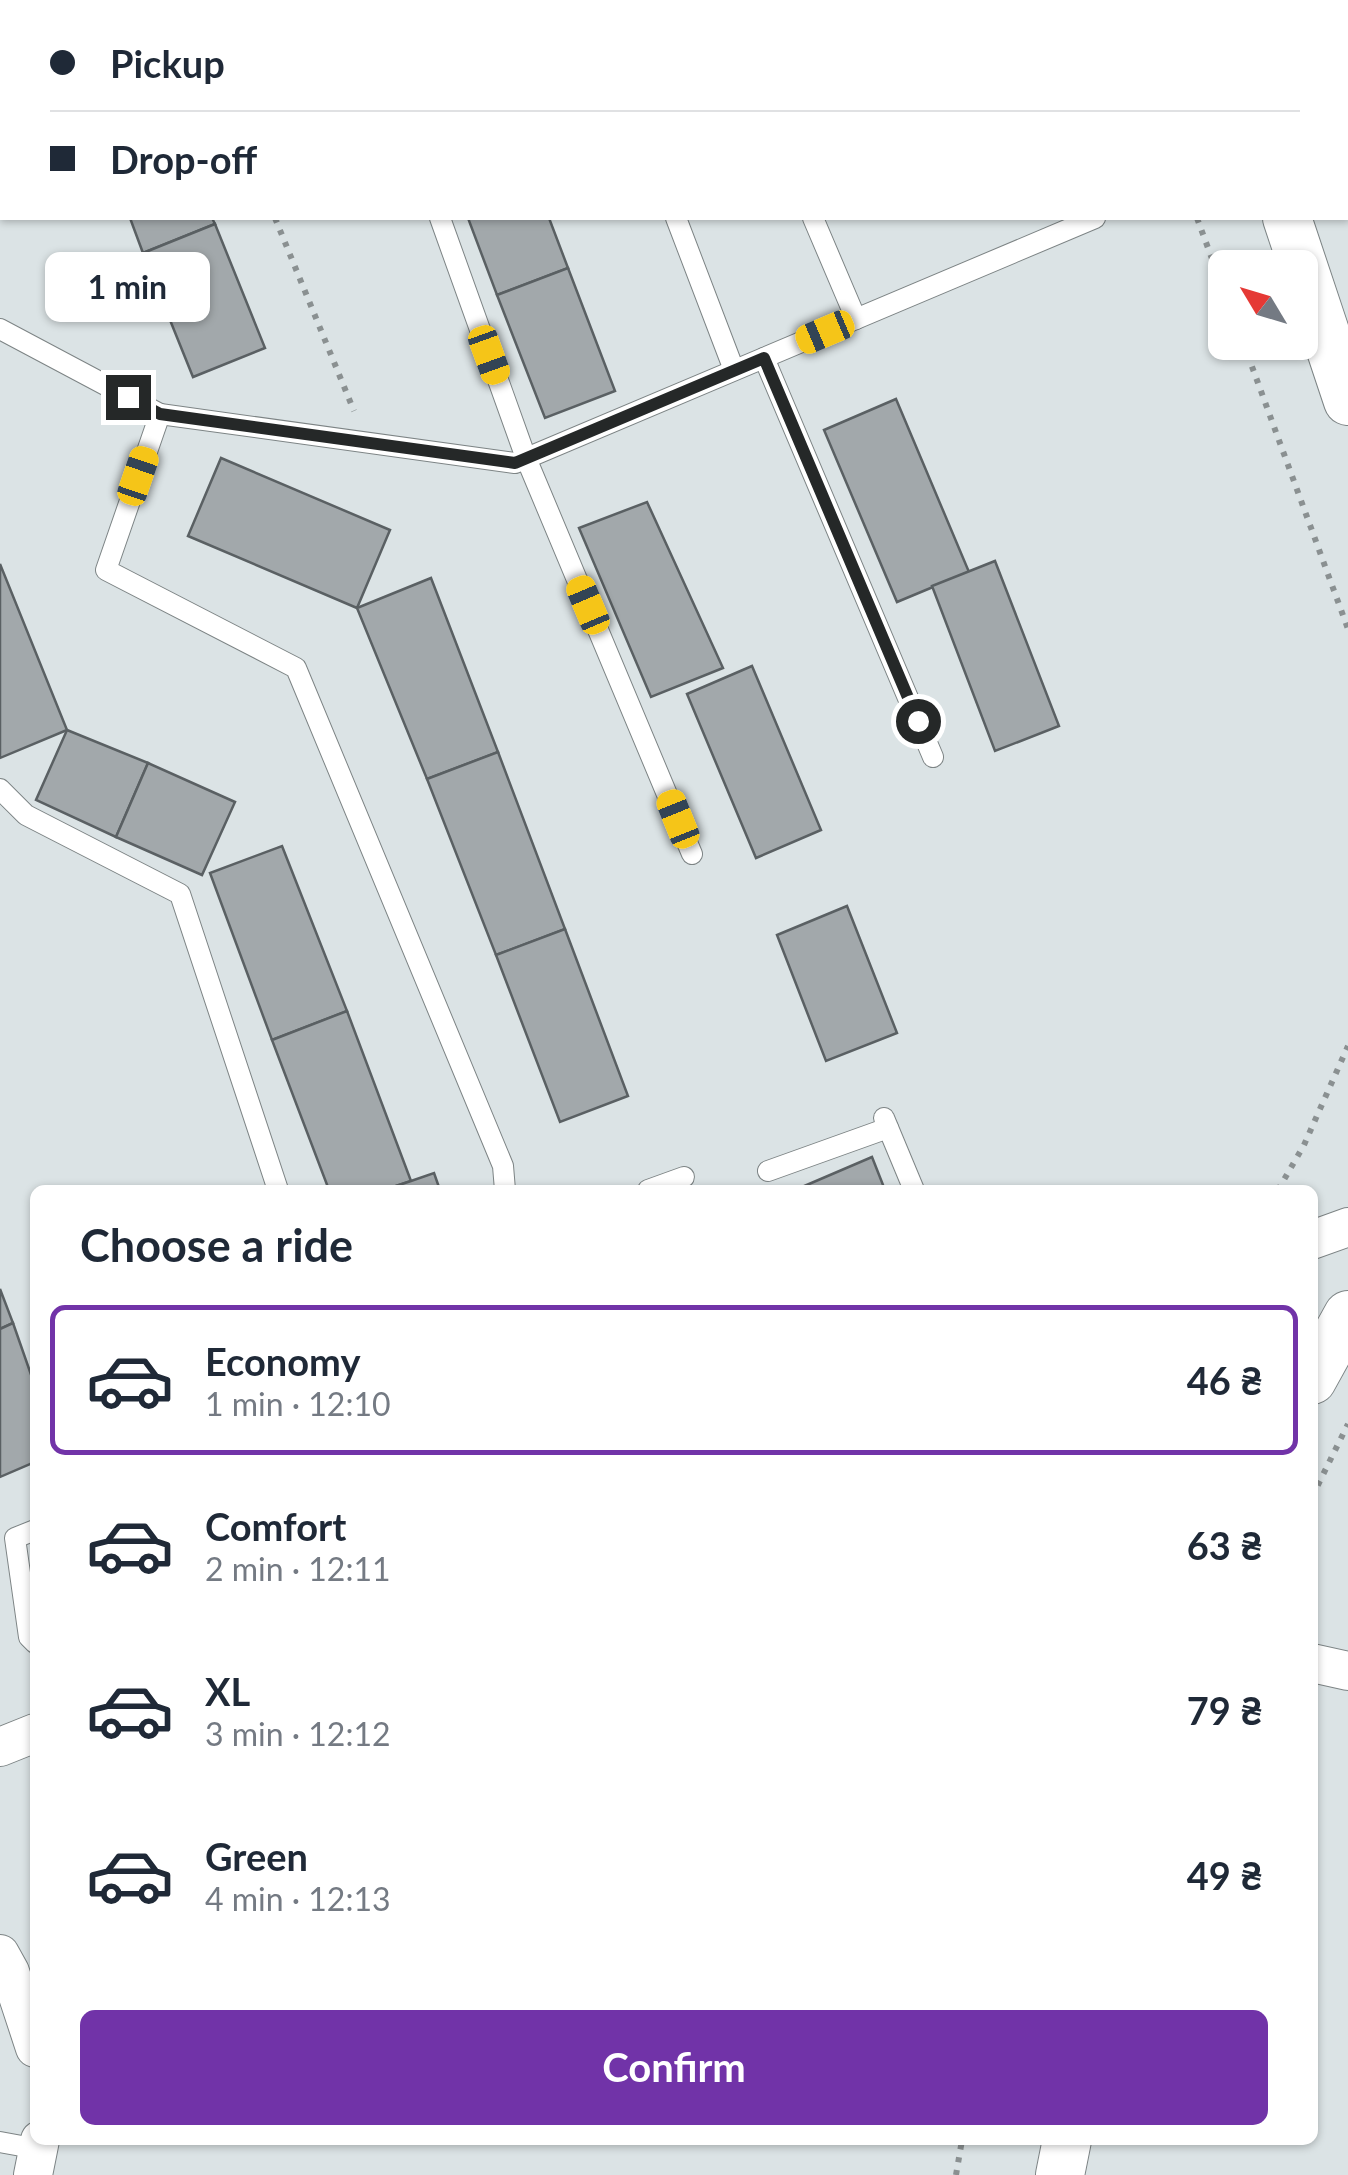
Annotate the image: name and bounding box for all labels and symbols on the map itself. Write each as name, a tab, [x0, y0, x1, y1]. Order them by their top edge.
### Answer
north arrow	[1208, 250, 1318, 360]
callout: 1 min	[46, 252, 210, 322]
car	[792, 306, 858, 358]
car	[465, 322, 513, 388]
route end	[106, 375, 151, 420]
car	[114, 443, 162, 509]
car	[562, 572, 614, 638]
route start	[896, 699, 941, 744]
car	[653, 786, 703, 852]

